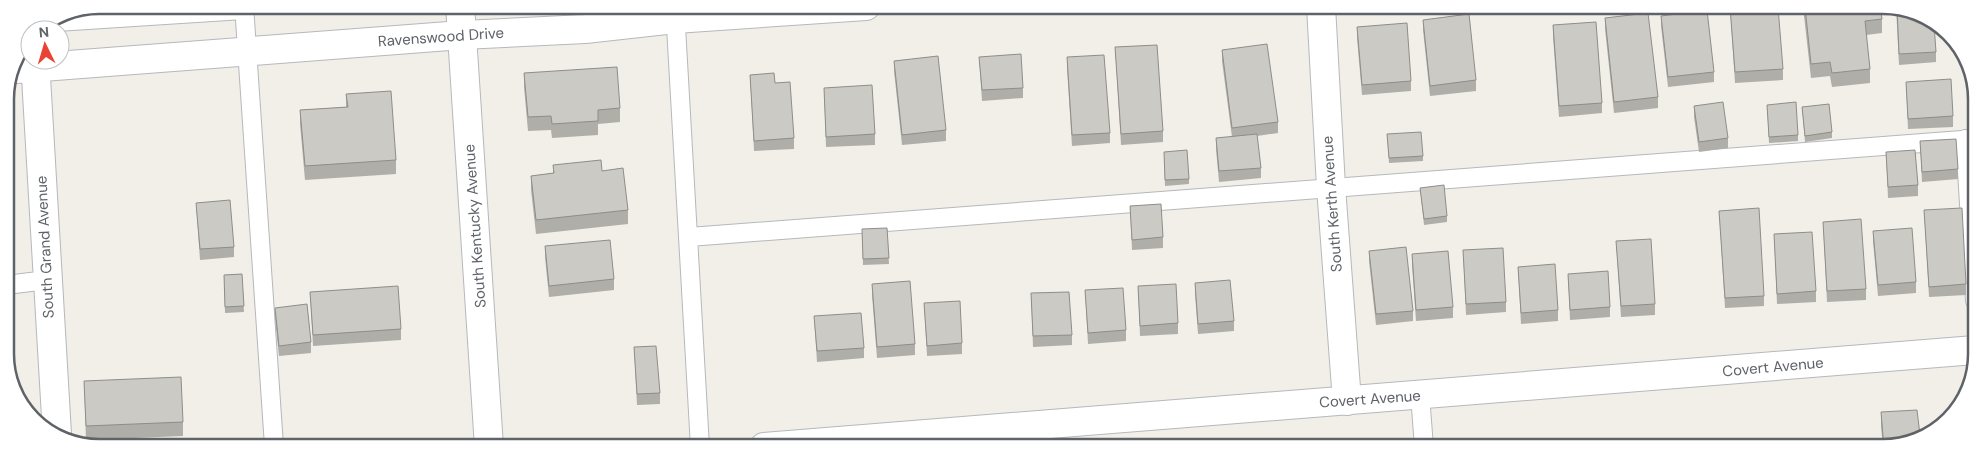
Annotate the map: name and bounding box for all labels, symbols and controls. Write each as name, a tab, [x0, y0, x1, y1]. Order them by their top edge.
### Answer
north arrow	[20, 20, 70, 70]
text: N	[38, 23, 50, 41]
street label: Ravenswood Drive	[377, 23, 505, 51]
street label: South Kerth Avenue	[1317, 135, 1347, 273]
street label: South Kentucky Avenue	[459, 144, 491, 308]
street label: South Grand Avenue	[31, 175, 59, 319]
street label: Covert Avenue	[1721, 353, 1825, 381]
street label: Covert Avenue	[1319, 385, 1421, 413]

